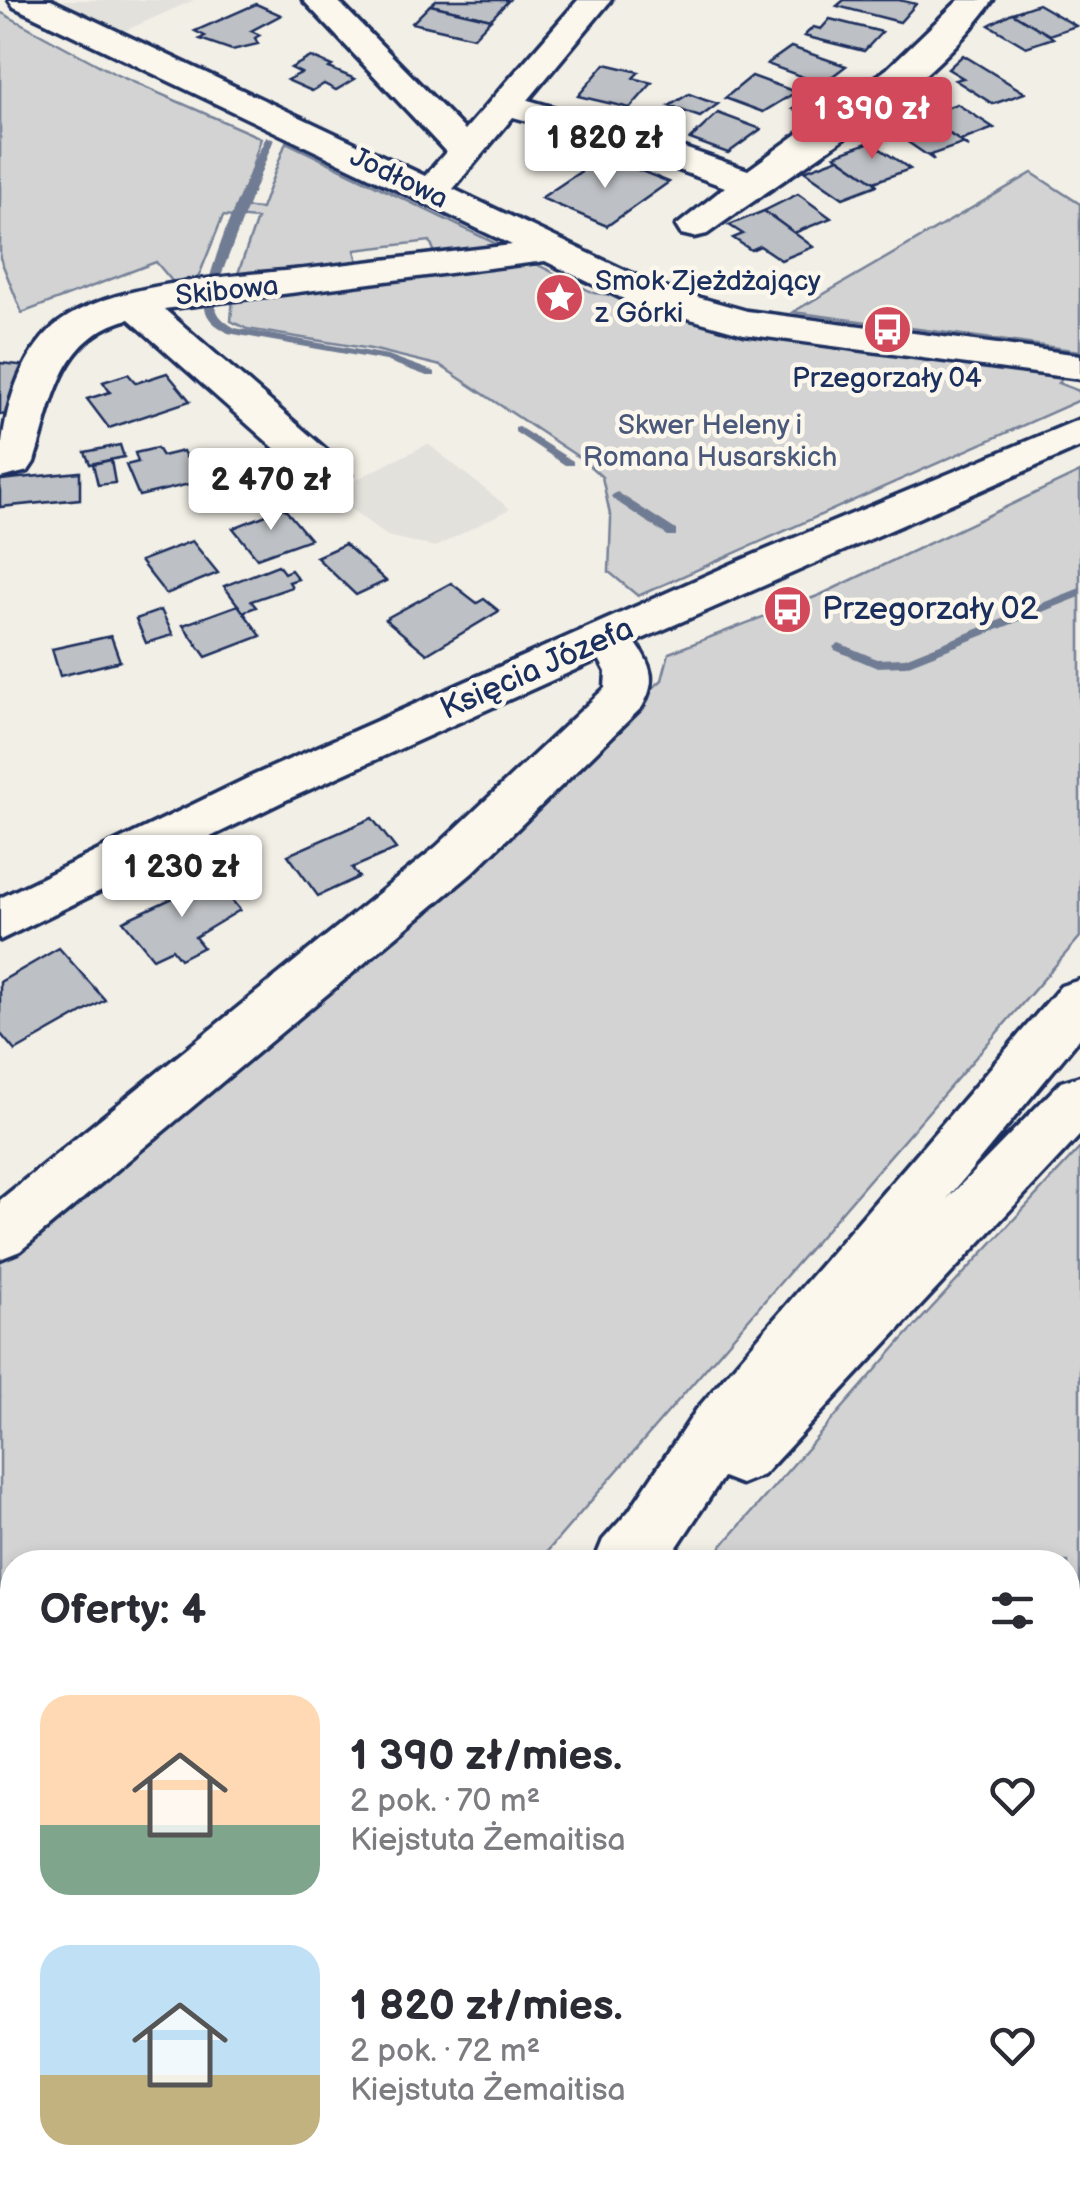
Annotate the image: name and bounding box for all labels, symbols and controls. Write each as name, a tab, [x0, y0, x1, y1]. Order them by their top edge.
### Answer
pin: 1 390 zł	[769, 77, 975, 162]
text: 1 390 zł	[814, 90, 930, 129]
pin: 1 820 zł	[502, 106, 708, 191]
text: 1 820 zł	[547, 119, 663, 158]
street label: Jodłowa	[345, 140, 453, 216]
place label: Smok Zjeżdżający z Górki	[595, 265, 821, 330]
street label: Skibowa	[174, 269, 280, 313]
place icon: Smok Zjeżdżający z Górki	[534, 271, 586, 323]
bus stop icon: Przegorzały 04	[861, 304, 913, 356]
place label: Przegorzały 04	[792, 362, 982, 395]
park label: Skwer Heleny i Romana Husarskich	[583, 409, 837, 474]
pin: 2 470 zł	[168, 448, 374, 533]
text: 2 470 zł	[211, 461, 331, 500]
bus stop icon: Przegorzały 02	[761, 583, 813, 635]
place label: Przegorzały 02	[822, 590, 1039, 629]
street label: Księcia Józefa	[434, 609, 640, 729]
pin: 1 230 zł	[79, 835, 285, 920]
text: 1 230 zł	[124, 848, 240, 887]
icon: filters	[985, 1583, 1040, 1638]
text: Oferty: 4	[40, 1585, 206, 1636]
text: 1 390 zł/mies.	[350, 1731, 622, 1782]
icon: home	[120, 1735, 240, 1855]
icon: heart	[985, 1768, 1040, 1823]
text: 2 pok. · 70 m²	[350, 1782, 540, 1821]
text: Kiejstuta Żemaitisa	[350, 1821, 626, 1860]
text: 1 820 zł/mies.	[350, 1981, 623, 2032]
icon: home	[120, 1985, 240, 2105]
icon: heart	[985, 2018, 1040, 2073]
text: 2 pok. · 72 m²	[350, 2032, 540, 2071]
text: Kiejstuta Żemaitisa	[350, 2071, 626, 2110]

